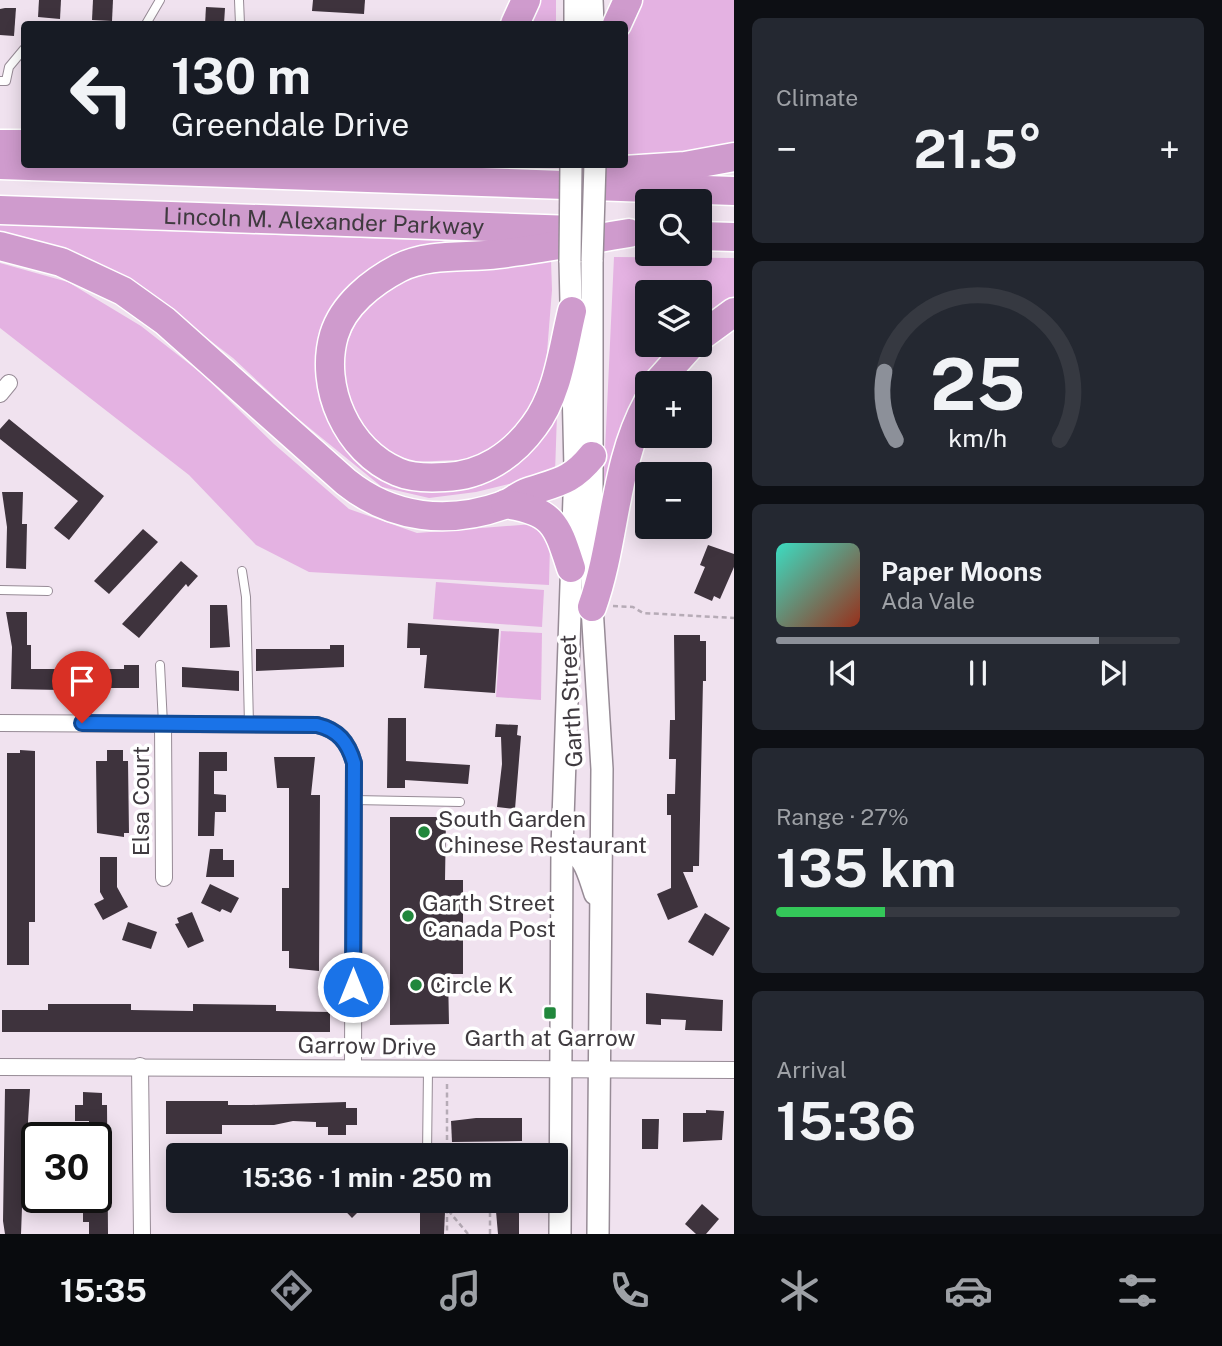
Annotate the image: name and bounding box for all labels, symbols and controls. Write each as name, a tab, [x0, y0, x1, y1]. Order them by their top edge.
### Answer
text: 130 m	[171, 47, 311, 105]
icon: left	[56, 49, 147, 140]
text: Climate	[776, 84, 858, 111]
text: Greendale Drive	[171, 106, 409, 143]
text: 21.5°	[913, 119, 1043, 180]
text: −	[776, 127, 797, 172]
text: +	[1159, 127, 1180, 172]
map controls	[635, 189, 712, 539]
button: search	[635, 189, 712, 266]
street label: Lincoln M. Alexander Parkway	[163, 202, 485, 240]
button: layers	[635, 280, 712, 357]
text: 25	[930, 341, 1026, 426]
button: +	[635, 371, 712, 448]
text: km/h	[949, 423, 1007, 453]
button: −	[635, 462, 712, 539]
text: Paper Moons	[881, 556, 1042, 587]
text: Ada Vale	[881, 587, 975, 614]
street label: Garth Street	[554, 634, 587, 768]
pin	[52, 651, 112, 723]
icon: previous	[824, 654, 862, 692]
icon: pause	[959, 654, 997, 692]
icon: next	[1094, 654, 1132, 692]
icon: arrive	[63, 662, 101, 700]
street label: Elsa Court	[127, 746, 154, 856]
text: Range · 27%	[776, 803, 909, 830]
place label: South Garden Chinese Restaurant	[438, 805, 647, 858]
marker: South Garden Chinese Restaurant	[416, 824, 432, 840]
text: 135 km	[776, 838, 956, 899]
place label: Garth Street Canada Post	[422, 889, 556, 942]
marker: Garth Street Canada Post	[400, 908, 416, 924]
position arrow	[316, 950, 390, 1024]
place label: Circle K	[430, 971, 513, 998]
marker: Circle K	[408, 977, 424, 993]
marker: Garth at Garrow	[542, 1005, 558, 1021]
place label: Garth at Garrow	[465, 1024, 636, 1051]
street label: Garrow Drive	[297, 1031, 437, 1060]
text: Arrival	[776, 1056, 847, 1083]
text: 15:36	[776, 1091, 916, 1152]
speed limit sign: 30	[21, 1122, 112, 1213]
text: 15:36 · 1 min · 250 m	[242, 1162, 492, 1193]
icon: directions	[267, 1266, 316, 1315]
icon: music	[436, 1266, 485, 1315]
icon: phone	[605, 1266, 654, 1315]
icon: climate	[775, 1266, 824, 1315]
icon: car	[944, 1266, 993, 1315]
icon: filters	[1113, 1266, 1162, 1315]
text: 15:35	[60, 1272, 147, 1309]

